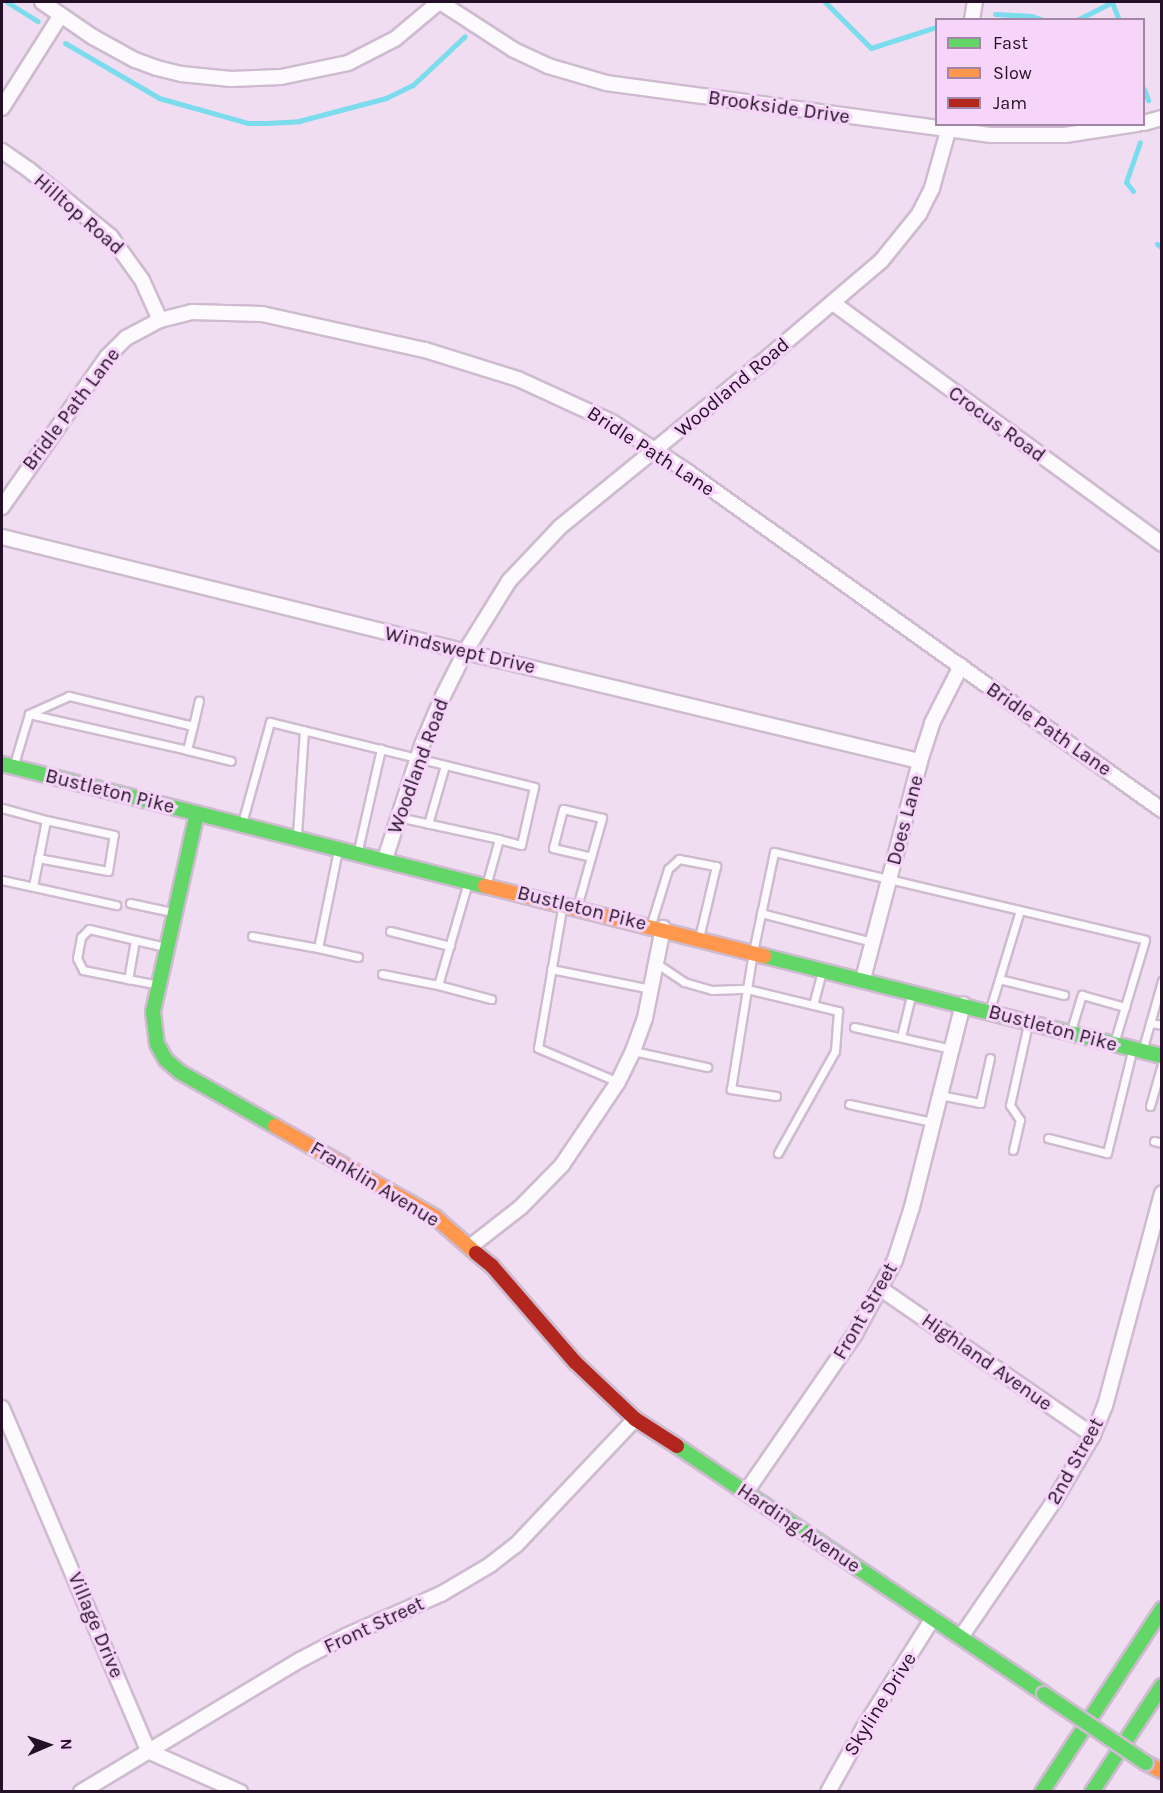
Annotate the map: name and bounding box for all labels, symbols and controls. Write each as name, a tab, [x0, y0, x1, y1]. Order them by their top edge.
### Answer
legend	[935, 18, 1145, 126]
text: Fast	[993, 32, 1028, 54]
text: Slow	[993, 62, 1032, 84]
street label: Brookside Drive	[707, 85, 851, 129]
text: Jam	[993, 92, 1027, 114]
street label: Hilltop Road	[29, 168, 129, 260]
street label: Woodland Road	[670, 332, 794, 442]
street label: Bridle Path Lane	[17, 343, 125, 475]
street label: Crocus Road	[944, 381, 1050, 467]
street label: Bridle Path Lane	[583, 401, 719, 501]
street label: Windswept Drive	[382, 621, 538, 679]
street label: Bridle Path Lane	[982, 677, 1116, 781]
street label: Woodland Road	[382, 695, 454, 837]
street label: Bustleton Pike	[43, 763, 177, 819]
street label: Does Lane	[881, 772, 929, 868]
street label: Bustleton Pike	[515, 880, 649, 936]
street label: Bustleton Pike	[986, 999, 1120, 1057]
street label: Franklin Avenue	[306, 1136, 444, 1232]
street label: Front Street	[828, 1258, 902, 1364]
street label: Highland Avenue	[917, 1308, 1057, 1416]
street label: 2nd Street	[1041, 1414, 1109, 1508]
street label: Harding Avenue	[733, 1478, 865, 1578]
street label: Village Drive	[63, 1569, 129, 1681]
street label: Front Street	[320, 1591, 428, 1659]
street label: Skyline Drive	[839, 1648, 921, 1760]
north arrow	[18, 1715, 78, 1775]
text: N	[57, 1738, 76, 1750]

